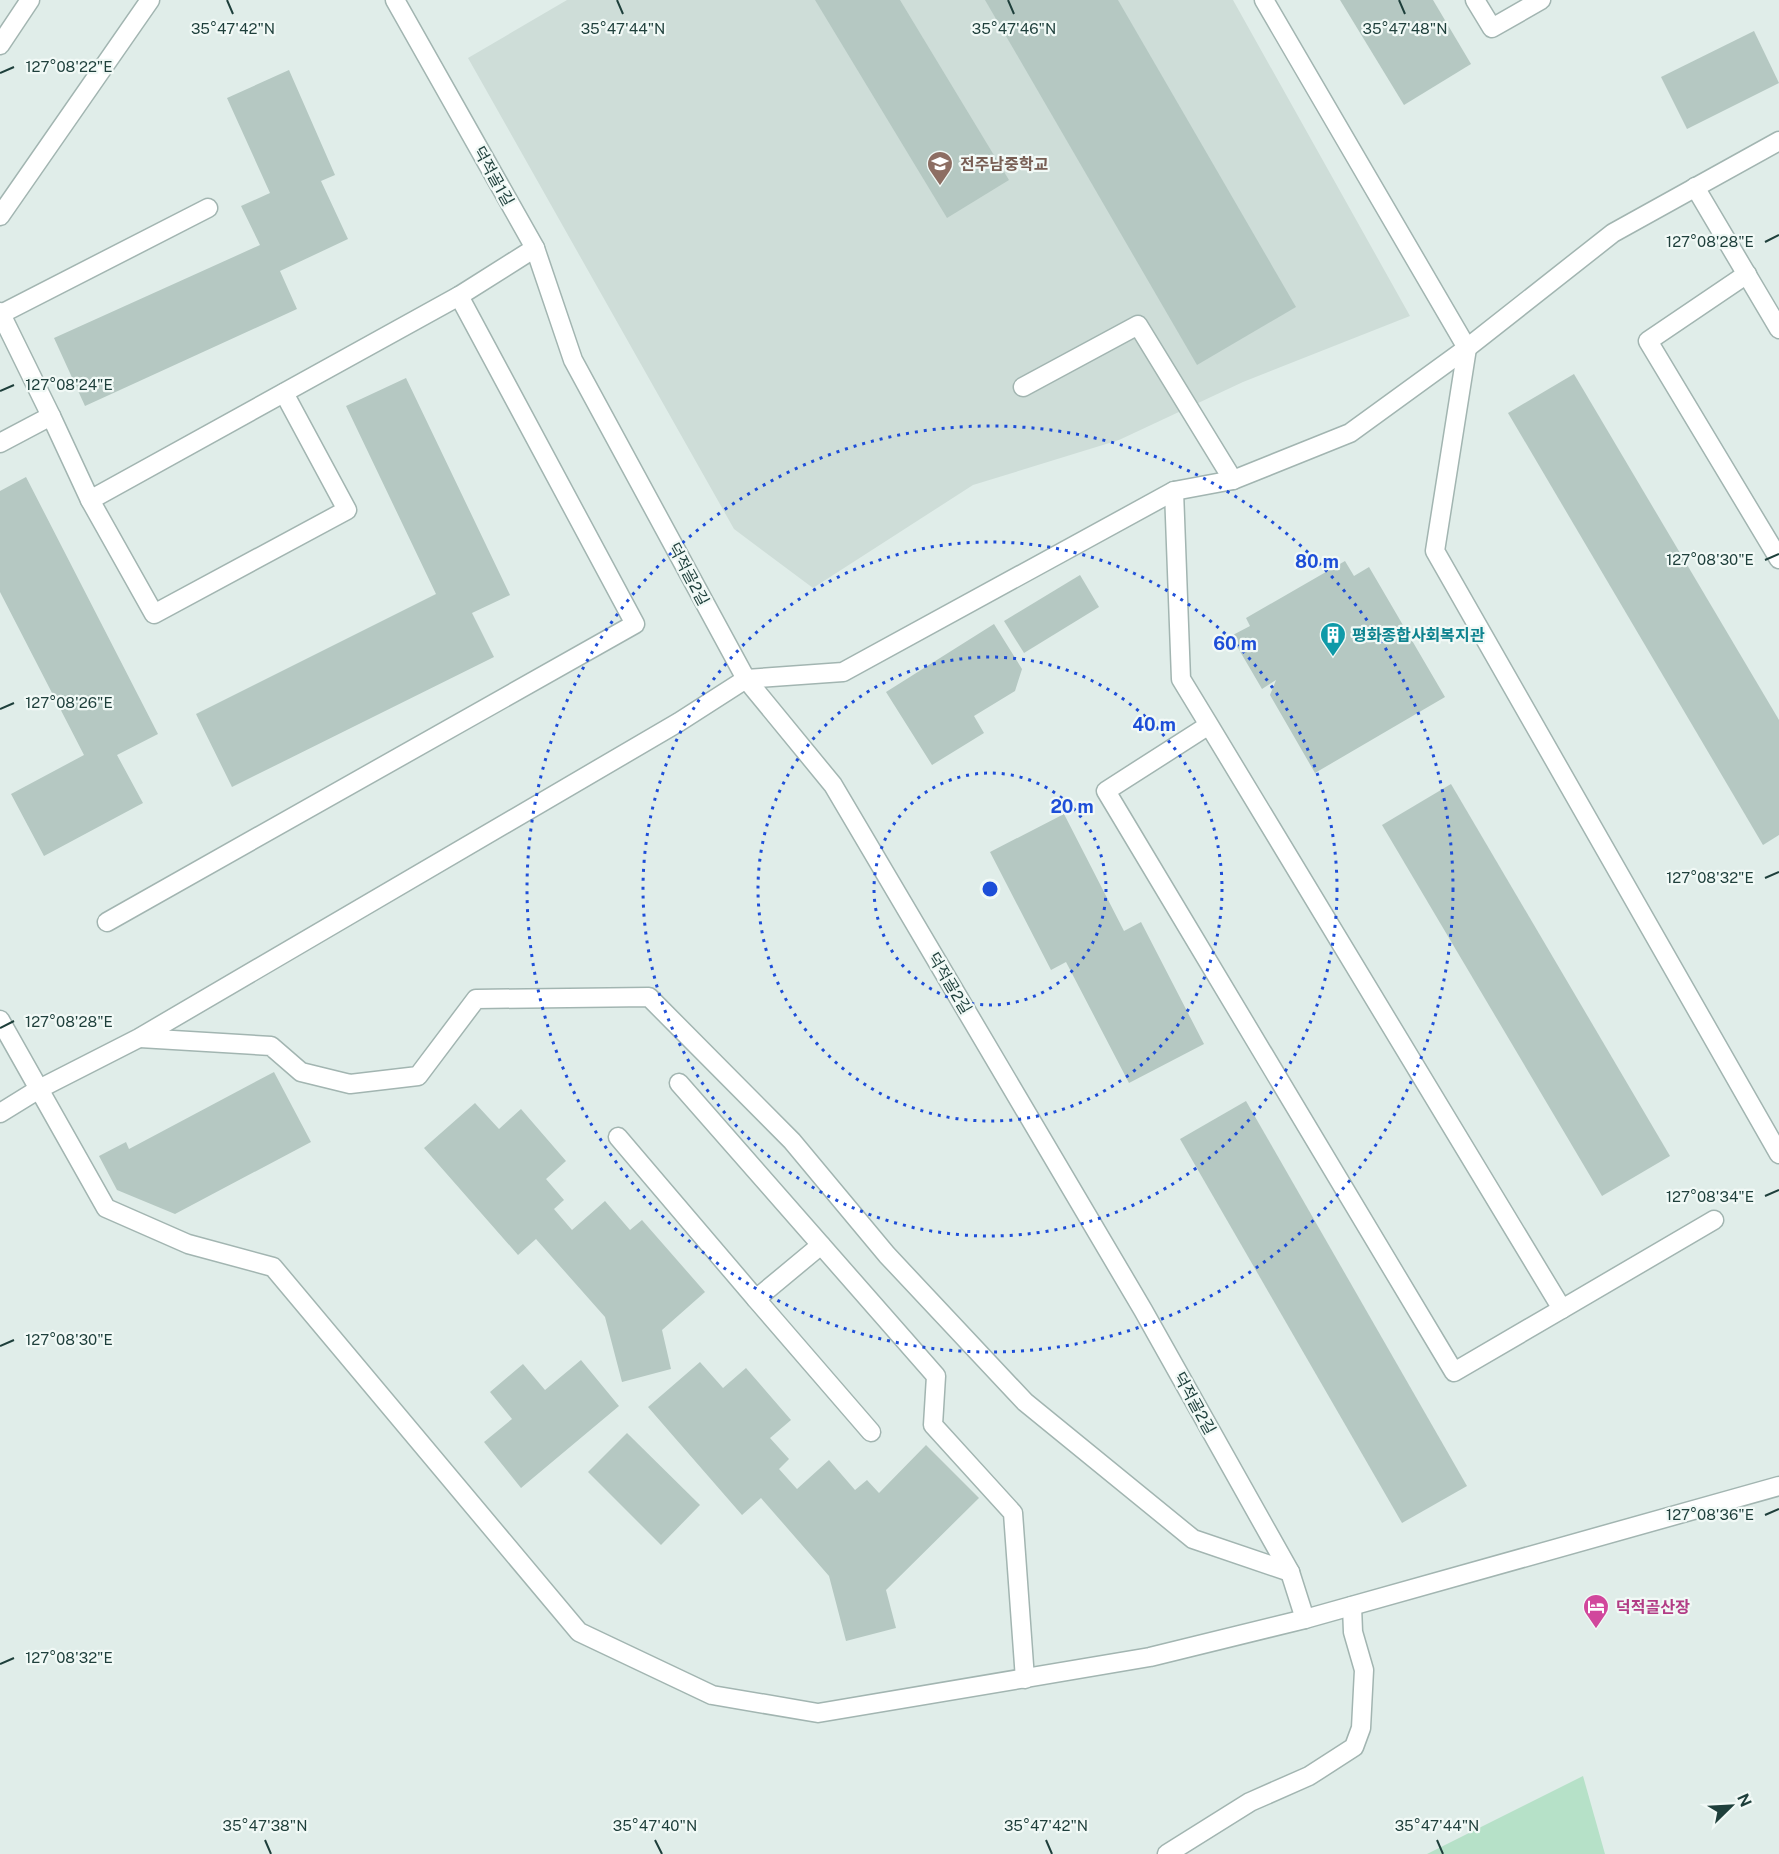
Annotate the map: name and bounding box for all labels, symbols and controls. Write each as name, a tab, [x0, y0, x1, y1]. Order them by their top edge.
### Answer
text: 35°47'42"N	[191, 20, 275, 37]
text: 35°47'44"N	[581, 20, 665, 37]
text: 35°47'46"N	[972, 20, 1056, 37]
text: 35°47'48"N	[1363, 20, 1448, 37]
text: 127°08'22"E	[25, 58, 113, 75]
street label: 덕적골1길	[469, 143, 518, 209]
school or university icon: 전주남중학교	[925, 149, 955, 187]
place label: 전주남중학교	[960, 155, 1049, 174]
text: 127°08'28"E	[1666, 233, 1754, 250]
text: 127°08'24"E	[25, 376, 113, 393]
street label: 덕적골2길	[664, 540, 713, 609]
text: 80 m	[1295, 551, 1339, 572]
text: 127°08'30"E	[1666, 551, 1754, 568]
building icon: 평화종합사회복지관	[1318, 620, 1348, 658]
place label: 평화종합사회복지관	[1352, 626, 1485, 645]
text: 60 m	[1213, 633, 1257, 654]
text: 127°08'26"E	[25, 694, 113, 711]
text: 40 m	[1132, 714, 1176, 735]
text: 20 m	[1050, 796, 1094, 817]
text: 127°08'32"E	[1666, 869, 1754, 886]
centre of rings	[980, 879, 1000, 899]
street label: 덕적골2길	[924, 949, 975, 1017]
text: 127°08'28"E	[25, 1013, 113, 1030]
text: 127°08'34"E	[1666, 1188, 1754, 1205]
text: 127°08'30"E	[25, 1331, 113, 1348]
street label: 덕적골2길	[1170, 1369, 1219, 1438]
text: 127°08'36"E	[1666, 1506, 1754, 1523]
hotel icon: 덕적골산장	[1581, 1592, 1611, 1630]
place label: 덕적골산장	[1616, 1598, 1690, 1617]
text: 127°08'32"E	[25, 1649, 113, 1666]
north arrow	[1701, 1776, 1761, 1836]
text: N	[1733, 1791, 1755, 1810]
text: 35°47'38"N	[223, 1817, 307, 1834]
text: 35°47'40"N	[613, 1817, 697, 1834]
text: 35°47'42"N	[1004, 1817, 1088, 1834]
text: 35°47'44"N	[1395, 1817, 1479, 1834]

